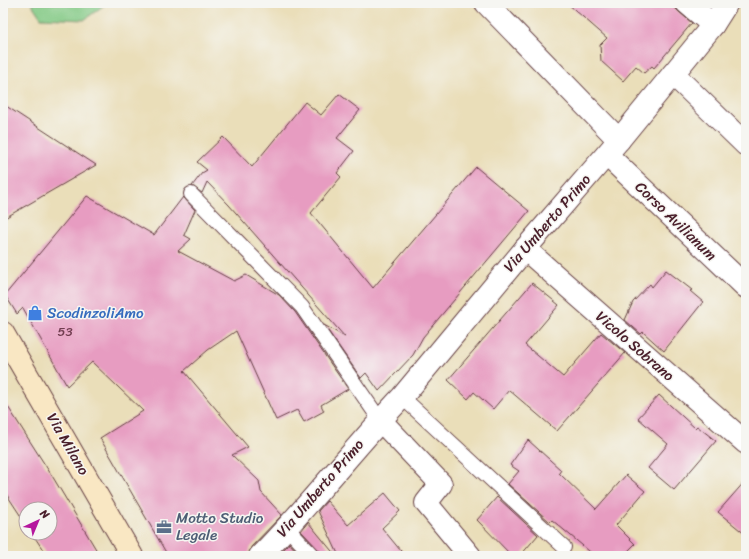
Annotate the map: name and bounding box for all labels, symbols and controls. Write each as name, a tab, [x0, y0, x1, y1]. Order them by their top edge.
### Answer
street label: Via Umberto Primo	[497, 167, 598, 278]
street label: Corso Avilianum	[629, 175, 723, 267]
place label: ScodinzoliAmo	[47, 300, 144, 326]
shop icon: ScodinzoliAmo	[26, 304, 44, 322]
street label: Vicolo Sobrano	[589, 304, 681, 388]
house number: 53	[57, 320, 73, 343]
street label: Via Milano	[39, 408, 97, 481]
street label: Via Umberto Primo	[270, 432, 371, 543]
north arrow	[18, 501, 58, 541]
text: N	[35, 504, 54, 524]
place label: Motto Studio Legale	[176, 505, 264, 548]
office icon: Motto Studio Legale	[155, 518, 173, 536]

